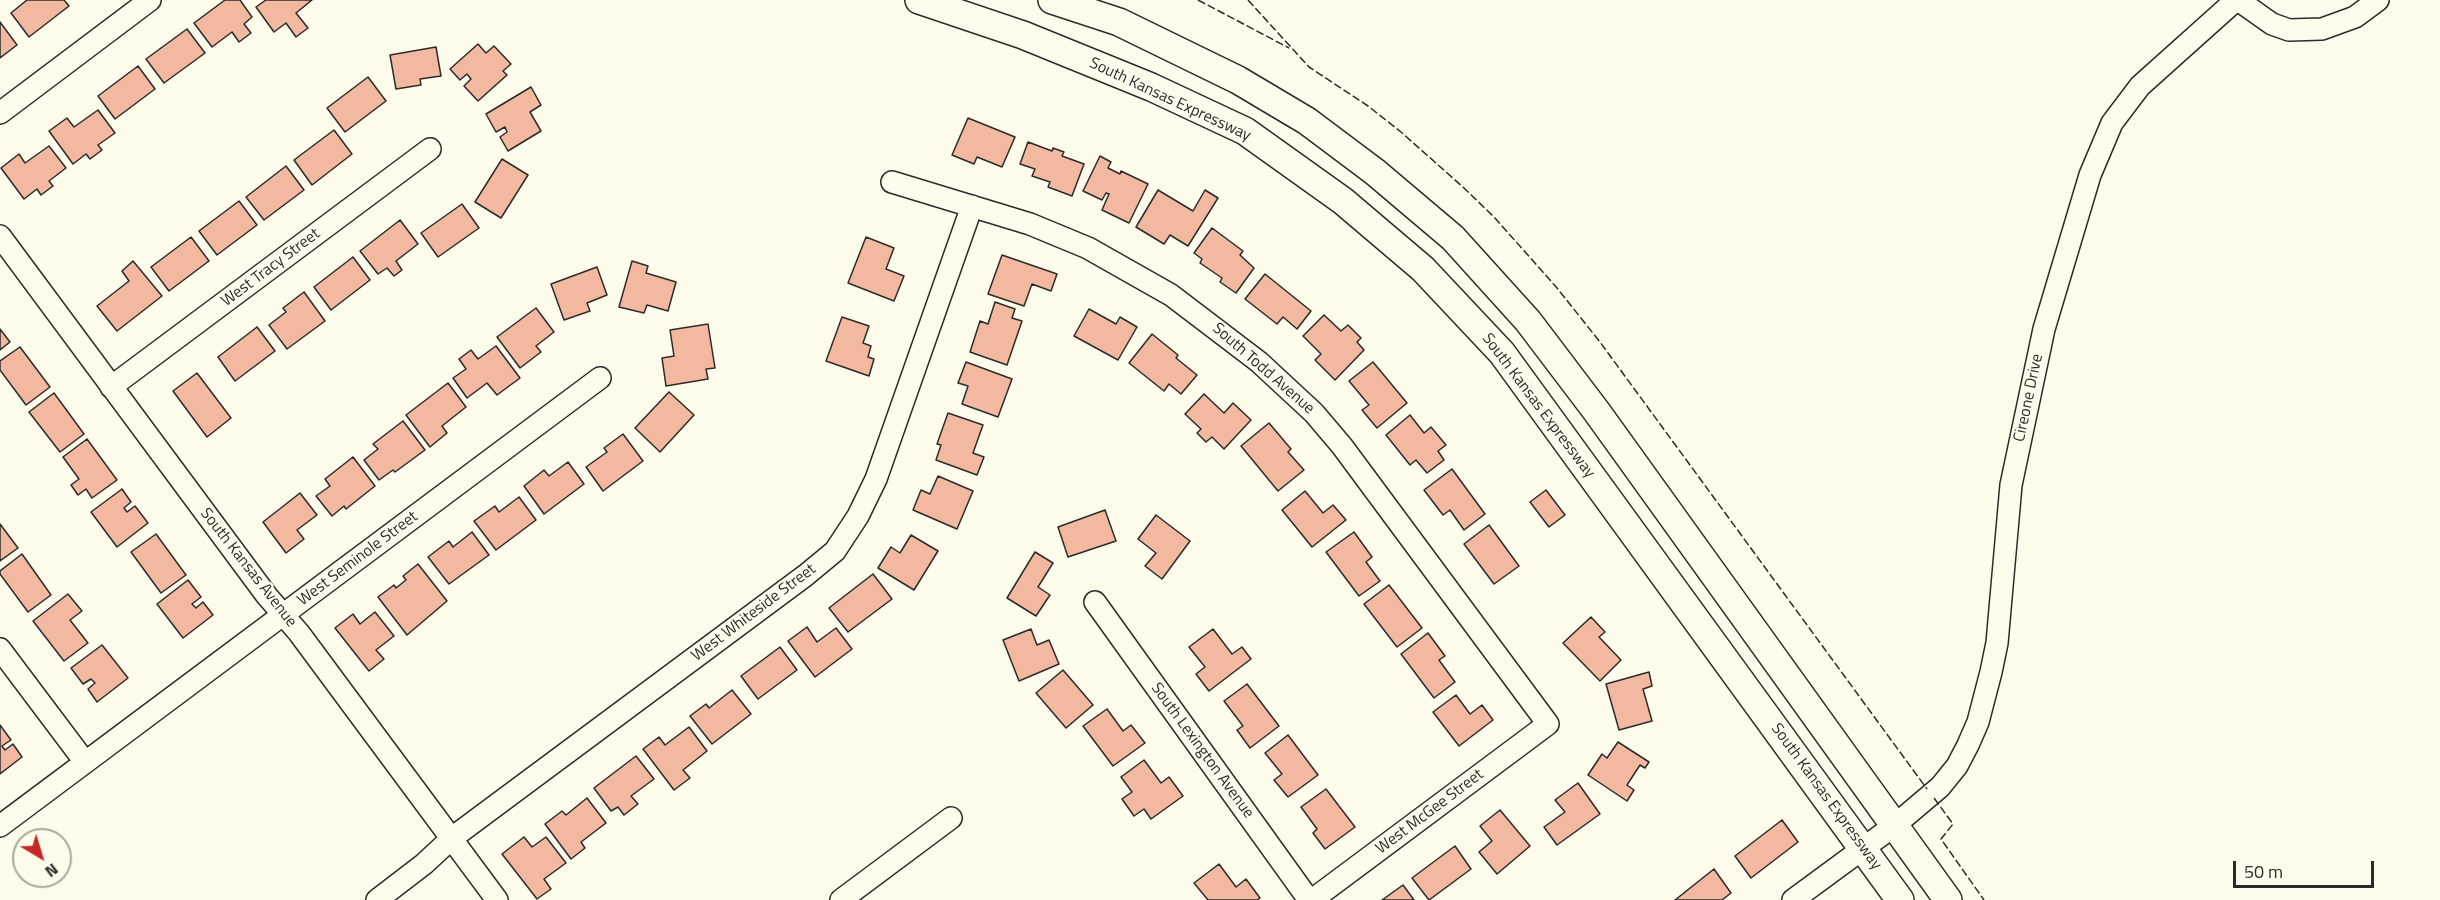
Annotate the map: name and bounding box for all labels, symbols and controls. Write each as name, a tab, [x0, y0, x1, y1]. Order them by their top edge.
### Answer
street label: South Kansas Expressway	[1086, 54, 1254, 146]
street label: West Tracy Street	[218, 225, 324, 311]
street label: South Todd Avenue	[1208, 319, 1318, 419]
street label: South Kansas Expressway	[1477, 330, 1599, 482]
street label: Cireone Drive	[2010, 352, 2048, 444]
street label: South Kansas Avenue	[196, 505, 300, 631]
street label: West Seminole Street	[294, 507, 422, 611]
street label: West Whiteside Street	[688, 560, 820, 666]
street label: South Lexington Avenue	[1146, 680, 1258, 822]
street label: South Kansas Expressway	[1766, 720, 1886, 874]
street label: West McGee Street	[1372, 765, 1488, 859]
north arrow	[12, 828, 72, 888]
scale bar	[2236, 849, 2377, 887]
text: N	[40, 858, 64, 883]
text: 50 m	[2244, 858, 2283, 885]

